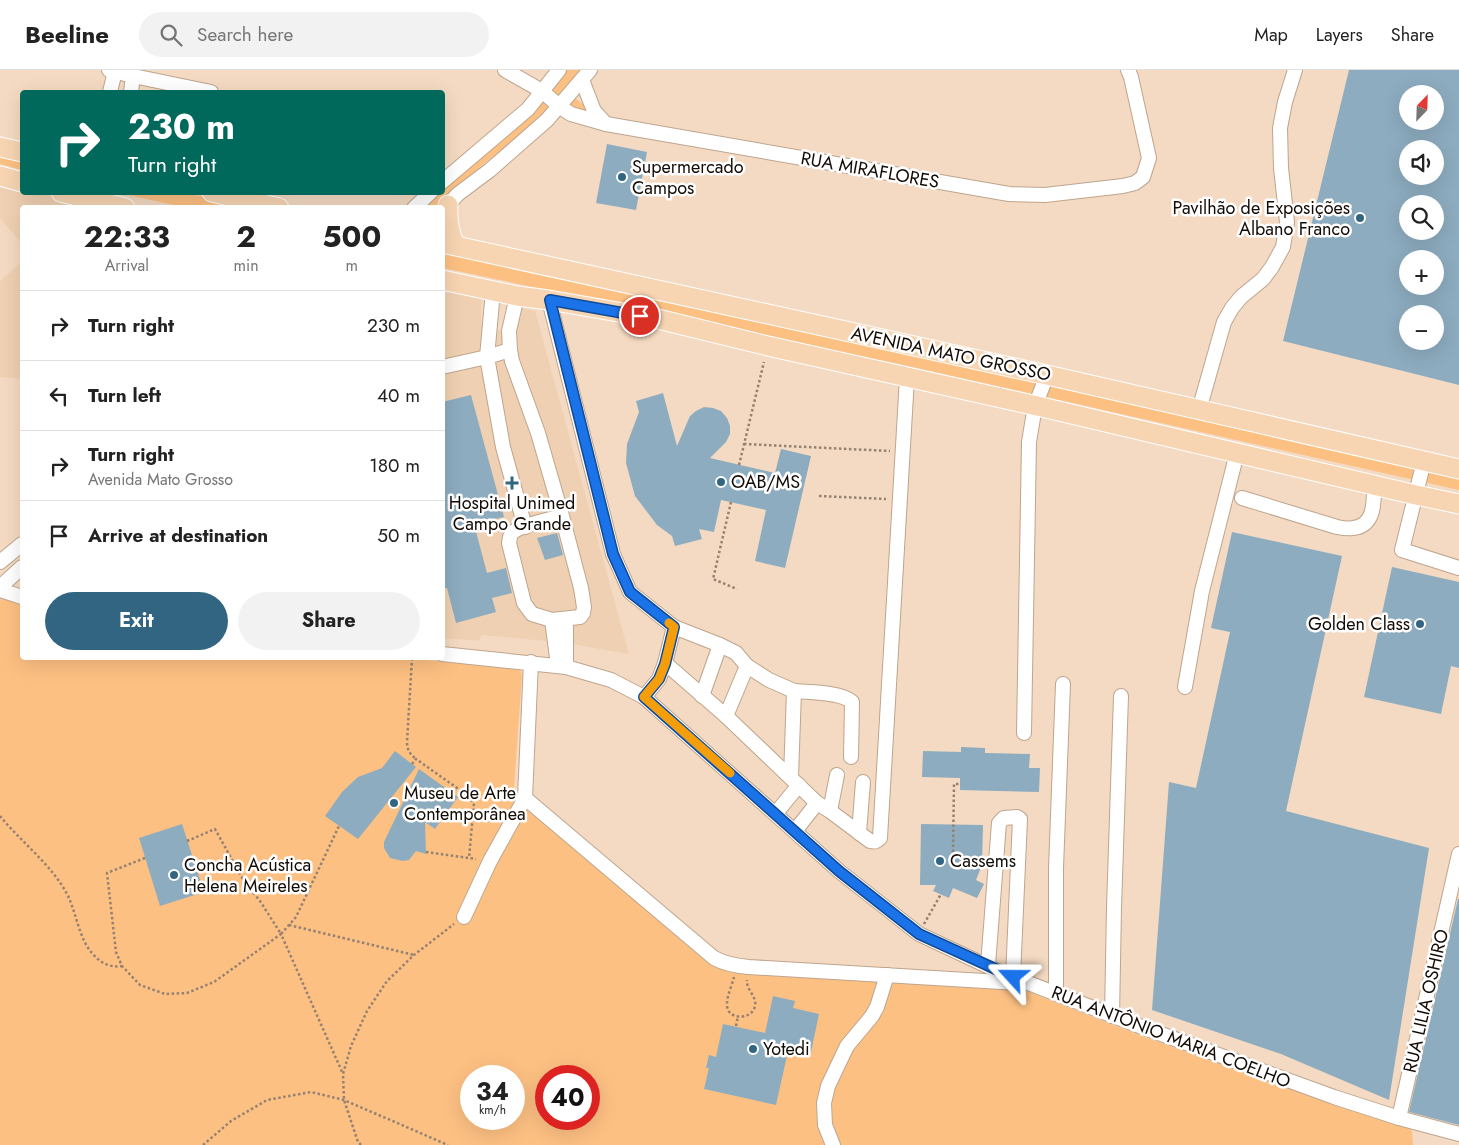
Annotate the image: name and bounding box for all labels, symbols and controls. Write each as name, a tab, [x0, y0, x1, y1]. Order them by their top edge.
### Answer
search box	[139, 12, 489, 57]
text: Beeline	[25, 17, 109, 52]
icon: search	[157, 21, 185, 49]
text: Search here	[197, 21, 293, 48]
text: Map	[1254, 22, 1288, 48]
text: Layers	[1316, 22, 1363, 48]
text: Share	[1391, 22, 1434, 48]
north arrow	[1399, 85, 1444, 130]
map controls	[1399, 85, 1444, 350]
text: 230 m	[128, 102, 235, 152]
icon: right	[45, 110, 110, 175]
button: sound	[1399, 140, 1444, 185]
street label: RUA MIRAFLORES	[799, 145, 941, 195]
text: Turn right	[128, 148, 216, 180]
place label: Supermercado Campos	[632, 154, 744, 201]
marker: Supermercado Campos	[616, 171, 628, 183]
place label: Pavilhão de Exposições Albano Franco	[1173, 195, 1350, 242]
button: search	[1399, 195, 1444, 240]
marker: Pavilhão de Exposições Albano Franco	[1354, 212, 1366, 224]
text: 22:33	[84, 215, 170, 258]
text: 2	[236, 215, 256, 258]
text: 500	[322, 215, 381, 258]
button: +	[1399, 250, 1444, 295]
text: Arrival	[105, 254, 149, 277]
text: min	[234, 254, 259, 277]
text: m	[346, 254, 358, 277]
pin	[619, 295, 661, 337]
icon: arrive	[626, 302, 654, 330]
button: −	[1399, 305, 1444, 350]
icon: right	[45, 312, 73, 340]
text: Turn right	[88, 312, 174, 339]
text: 230 m	[367, 312, 420, 339]
street label: AVENIDA MATO GROSSO	[849, 320, 1053, 388]
icon: left	[45, 382, 73, 410]
text: Turn left	[88, 382, 161, 409]
text: 40 m	[377, 382, 420, 409]
text: Turn right	[88, 441, 174, 468]
icon: right	[45, 452, 73, 480]
text: 180 m	[369, 452, 420, 479]
text: Avenida Mato Grosso	[88, 468, 233, 491]
place label: OAB/MS	[731, 469, 800, 495]
marker: Hospital Unimed Campo Grande	[505, 476, 519, 490]
marker: OAB/MS	[715, 476, 727, 488]
place label: Hospital Unimed Campo Grande	[449, 490, 575, 537]
icon: arrive	[45, 522, 73, 550]
text: Arrive at destination	[88, 522, 268, 549]
text: 50 m	[377, 522, 420, 549]
button: Exit	[45, 592, 228, 650]
button: Share	[238, 592, 420, 650]
place label: Golden Class	[1308, 611, 1410, 637]
marker: Golden Class	[1414, 618, 1426, 630]
place label: Museu de Arte Contemporânea	[404, 780, 526, 827]
marker: Museu de Arte Contemporânea	[388, 797, 400, 809]
place label: Cassems	[950, 848, 1016, 874]
place label: Concha Acústica Helena Meireles	[184, 852, 311, 899]
marker: Cassems	[934, 855, 946, 867]
marker: Concha Acústica Helena Meireles	[168, 869, 180, 881]
street label: RUA LILIA OSHIRO	[1397, 927, 1455, 1075]
position arrow	[986, 950, 1038, 1002]
street label: RUA ANTÔNIO MARIA COELHO	[1048, 979, 1294, 1095]
place label: Yotedi	[763, 1036, 810, 1062]
marker: Yotedi	[747, 1043, 759, 1055]
speed limit sign: 40	[535, 1065, 600, 1130]
text: 34	[476, 1073, 509, 1109]
text: km/h	[479, 1101, 506, 1119]

